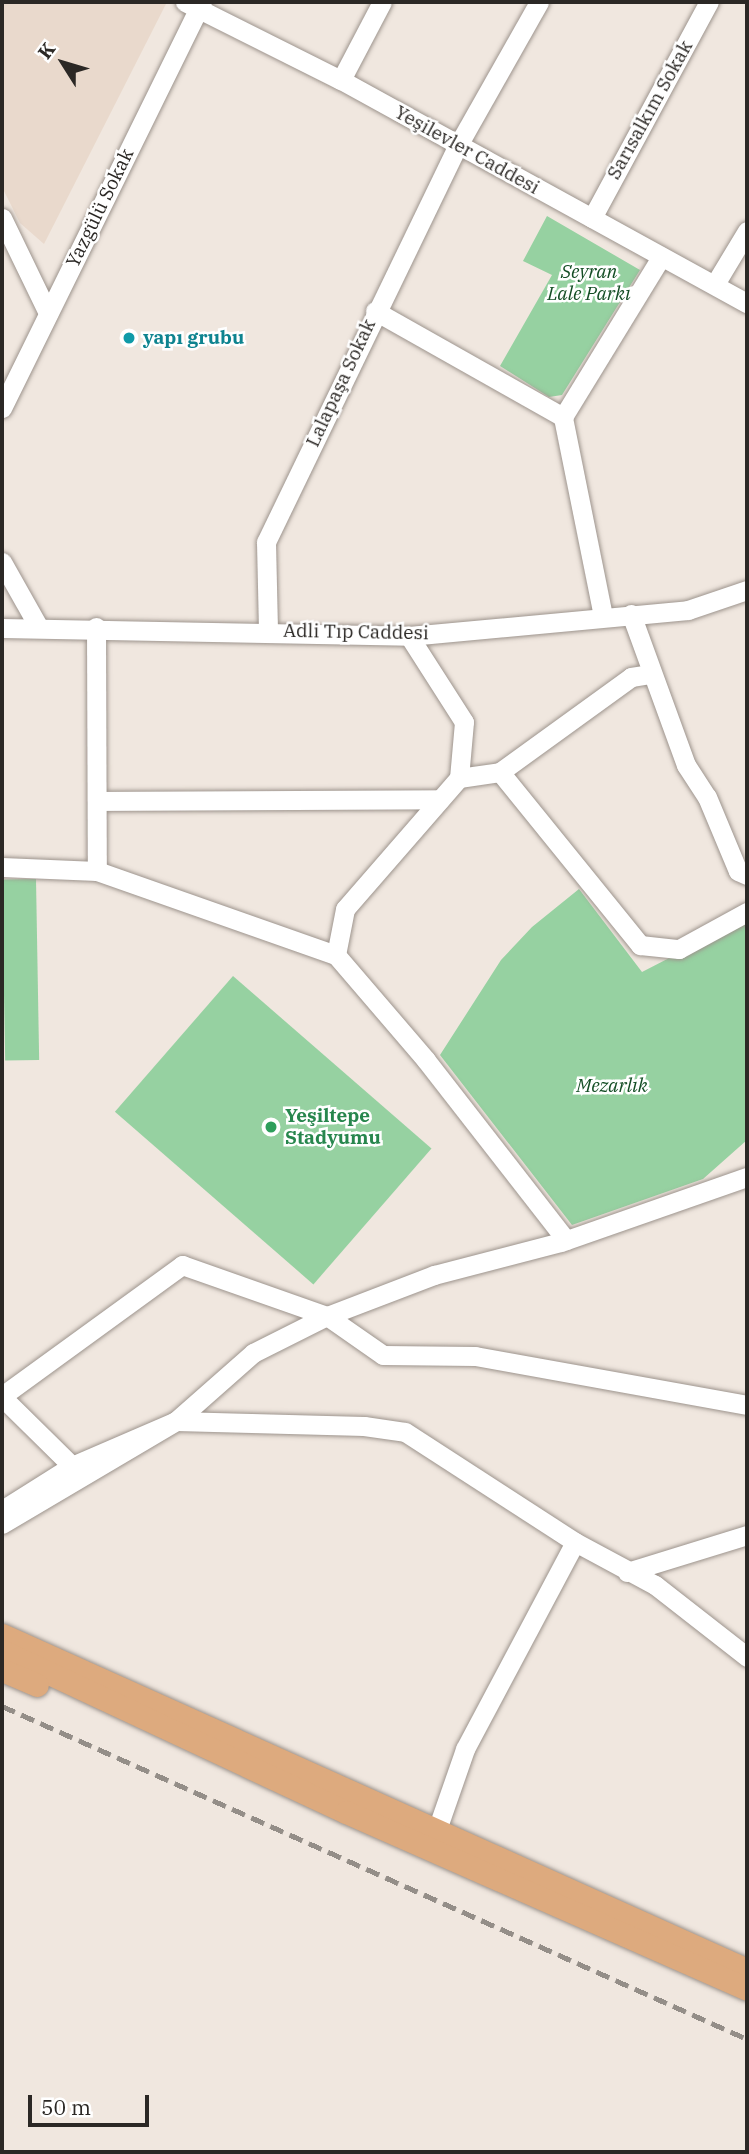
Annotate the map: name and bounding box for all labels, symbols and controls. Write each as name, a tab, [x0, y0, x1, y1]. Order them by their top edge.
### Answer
north arrow	[28, 28, 98, 98]
text: K	[32, 37, 60, 63]
street label: Sarısalkım Sokak	[602, 37, 698, 183]
street label: Yeşilevler Caddesi	[391, 101, 543, 199]
street label: Yazgülü Sokak	[61, 145, 139, 271]
park label: Seyran Lale Parkı	[547, 261, 631, 305]
street label: Lalapaşa Sokak	[301, 315, 381, 451]
place label: yapı grubu	[143, 327, 244, 349]
marker: yapı grubu	[121, 330, 137, 346]
street label: Adli Tıp Caddesi	[283, 619, 429, 645]
park label: Mezarlık	[576, 1075, 648, 1097]
place label: Yeşiltepe Stadyumu	[285, 1105, 381, 1149]
marker: Yeşiltepe Stadyumu	[263, 1119, 279, 1135]
scale bar	[32, 2080, 152, 2124]
text: 50 m	[41, 2093, 91, 2121]

